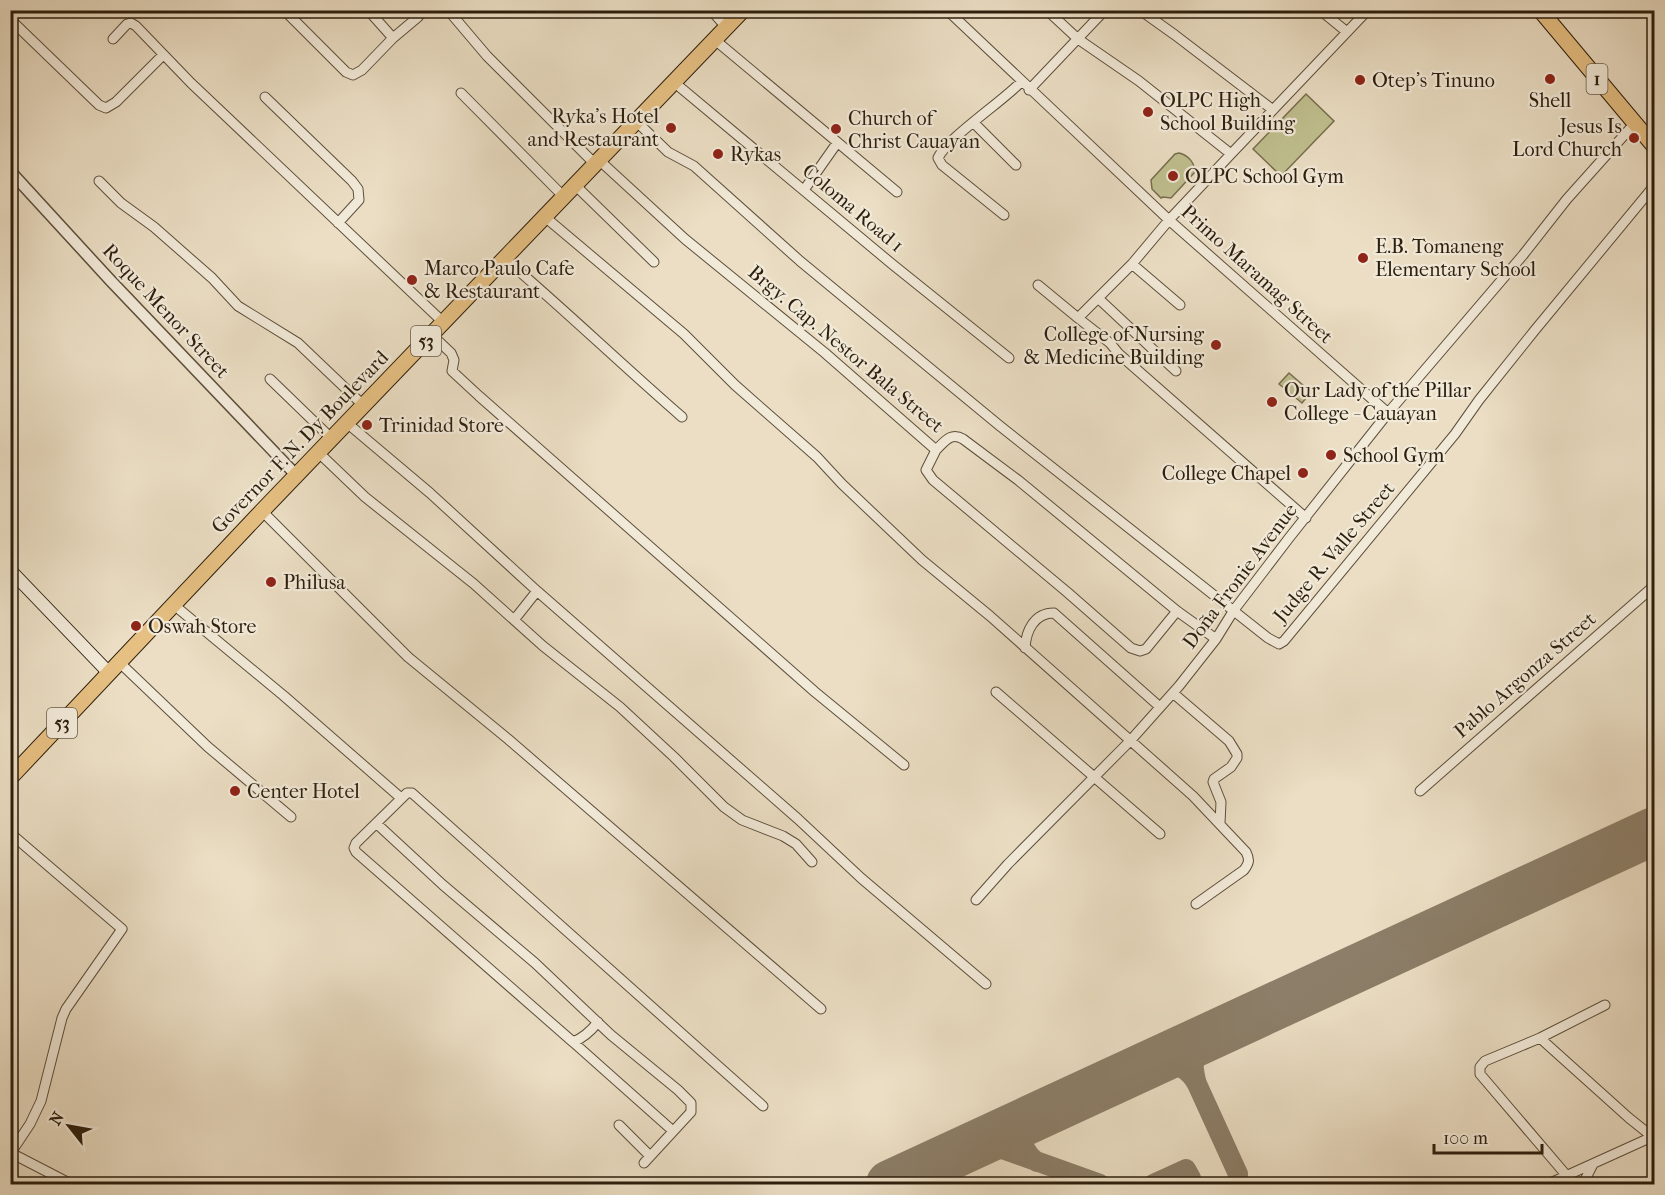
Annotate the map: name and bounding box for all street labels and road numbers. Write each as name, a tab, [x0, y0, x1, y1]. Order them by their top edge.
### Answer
road number: 1	[1586, 64, 1608, 94]
street label: Coloma Road 1	[798, 159, 908, 257]
street label: Primo Maramag Street	[1176, 200, 1338, 348]
street label: Roque Menor Street	[98, 239, 234, 383]
street label: Brgy. Cap. Nestor Bala Street	[744, 260, 948, 438]
road number: 53	[411, 326, 441, 356]
street label: Governor F. N. Dy Boulevard	[207, 345, 394, 538]
street label: Judge R. Valle Street	[1267, 477, 1399, 628]
street label: Doña Fronie Avenue	[1178, 499, 1302, 653]
street label: Pablo Argonza Street	[1450, 607, 1600, 743]
road number: 53	[47, 708, 77, 738]

